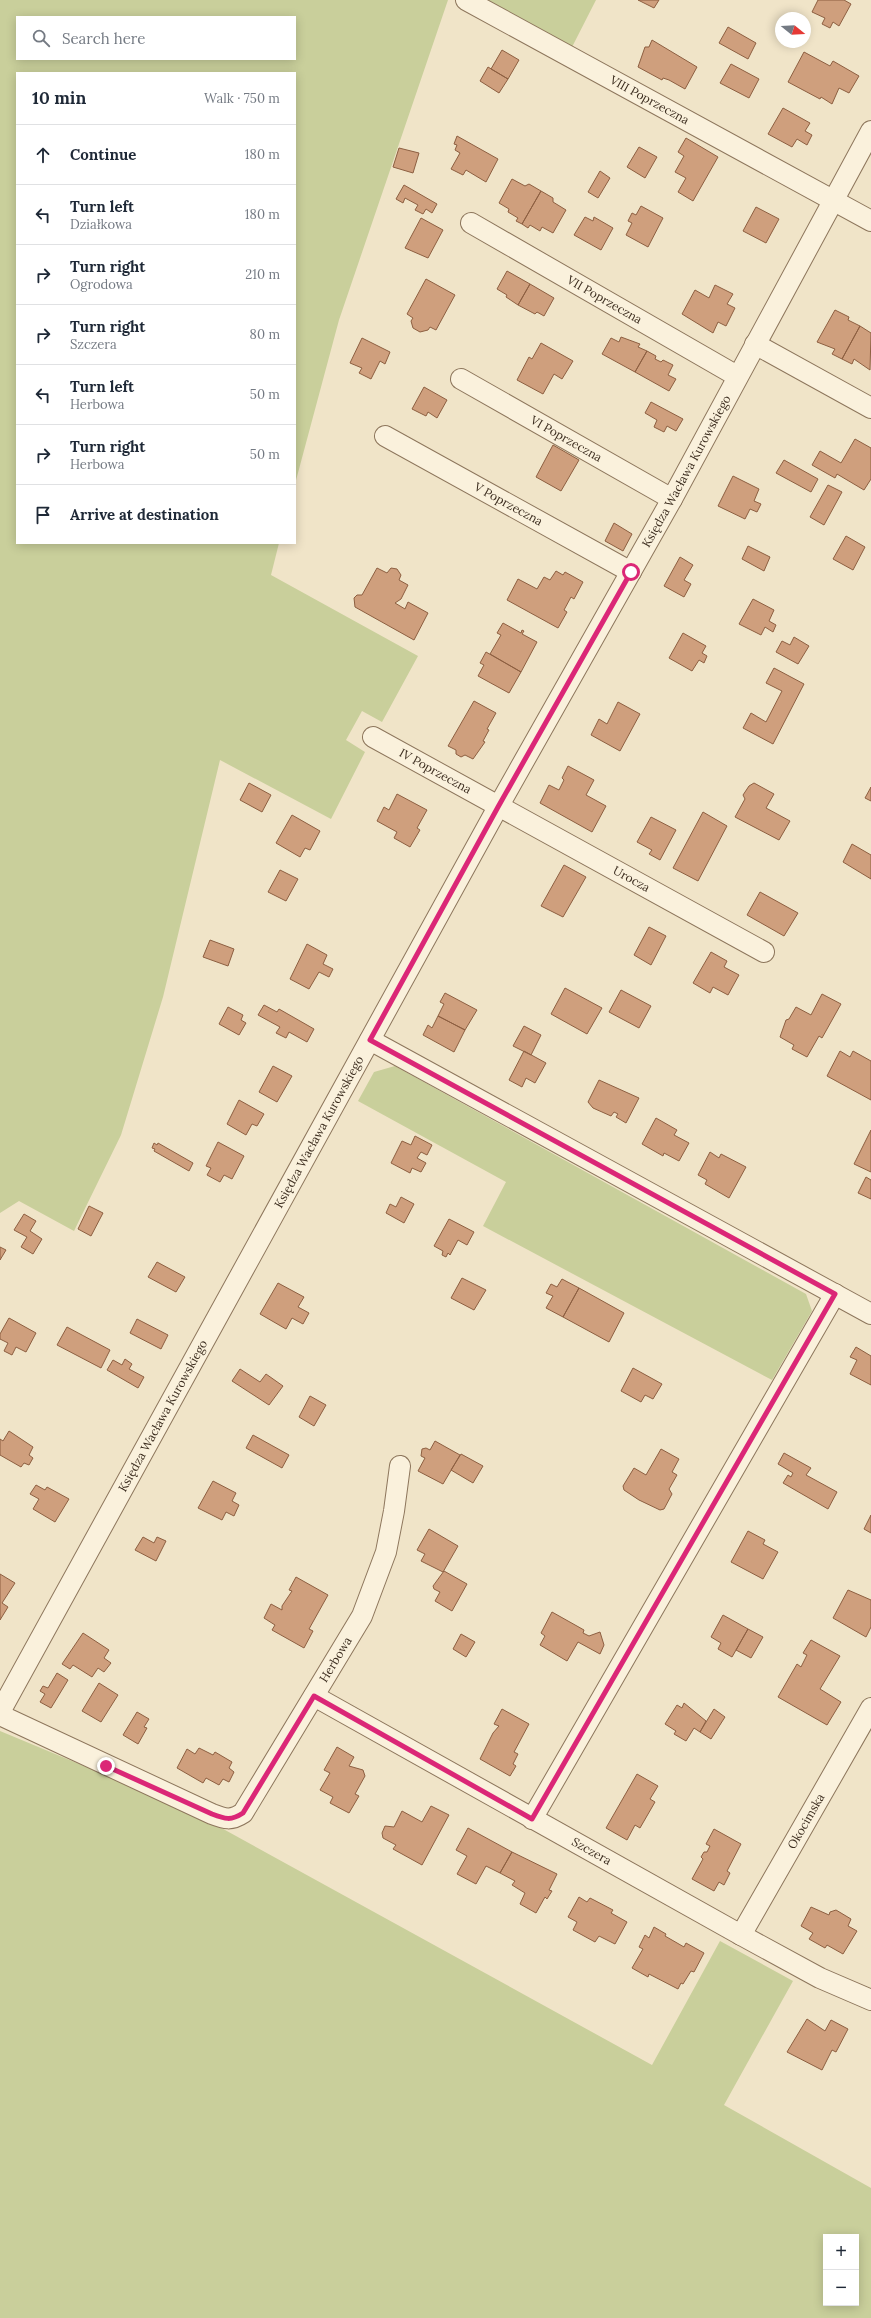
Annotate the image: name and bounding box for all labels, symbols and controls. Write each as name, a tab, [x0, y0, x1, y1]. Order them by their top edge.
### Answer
north arrow	[775, 12, 811, 48]
search box	[16, 16, 296, 60]
icon: search	[30, 27, 52, 49]
text: Search here	[62, 29, 145, 48]
street label: VIII Poprzeczna	[607, 72, 692, 127]
text: 10 min	[32, 87, 86, 109]
text: Walk · 750 m	[204, 90, 280, 107]
icon: ahead	[32, 144, 54, 166]
text: Continue	[70, 145, 136, 164]
text: 180 m	[245, 146, 280, 163]
text: Turn left	[70, 197, 134, 216]
icon: left	[32, 204, 54, 226]
text: 180 m	[245, 206, 280, 223]
text: Działkowa	[70, 216, 132, 233]
text: Turn right	[70, 257, 146, 276]
icon: right	[32, 264, 54, 286]
text: 210 m	[245, 266, 280, 283]
street label: VII Poprzeczna	[564, 271, 645, 327]
text: Ogrodowa	[70, 276, 133, 293]
text: Turn right	[70, 317, 146, 336]
icon: right	[32, 324, 54, 346]
text: 80 m	[250, 326, 280, 343]
text: Szczera	[70, 336, 117, 353]
text: Turn left	[70, 377, 134, 396]
icon: left	[32, 384, 54, 406]
text: 50 m	[250, 386, 280, 403]
street label: Księdza Wacława Kurowskiego	[638, 392, 734, 550]
text: Herbowa	[70, 396, 125, 413]
street label: VI Poprzeczna	[527, 412, 605, 465]
text: Turn right	[70, 437, 146, 456]
icon: right	[32, 444, 54, 466]
text: 50 m	[250, 446, 280, 463]
text: Herbowa	[70, 456, 125, 473]
street label: V Poprzeczna	[471, 478, 546, 529]
icon: arrive	[32, 504, 54, 526]
text: Arrive at destination	[70, 505, 219, 524]
route start	[622, 563, 640, 581]
street label: IV Poprzeczna	[397, 745, 474, 797]
street label: Urocza	[611, 863, 653, 895]
street label: Księdza Wacława Kurowskiego	[271, 1053, 367, 1210]
street label: Księdza Wacława Kurowskiego	[115, 1337, 210, 1494]
street label: Herbowa	[316, 1634, 355, 1685]
route end	[97, 1757, 115, 1775]
street label: Okocimska	[784, 1791, 827, 1852]
street label: Szczera	[569, 1834, 614, 1868]
map controls	[823, 2234, 859, 2306]
button: +	[823, 2234, 859, 2270]
button: −	[823, 2270, 859, 2306]

